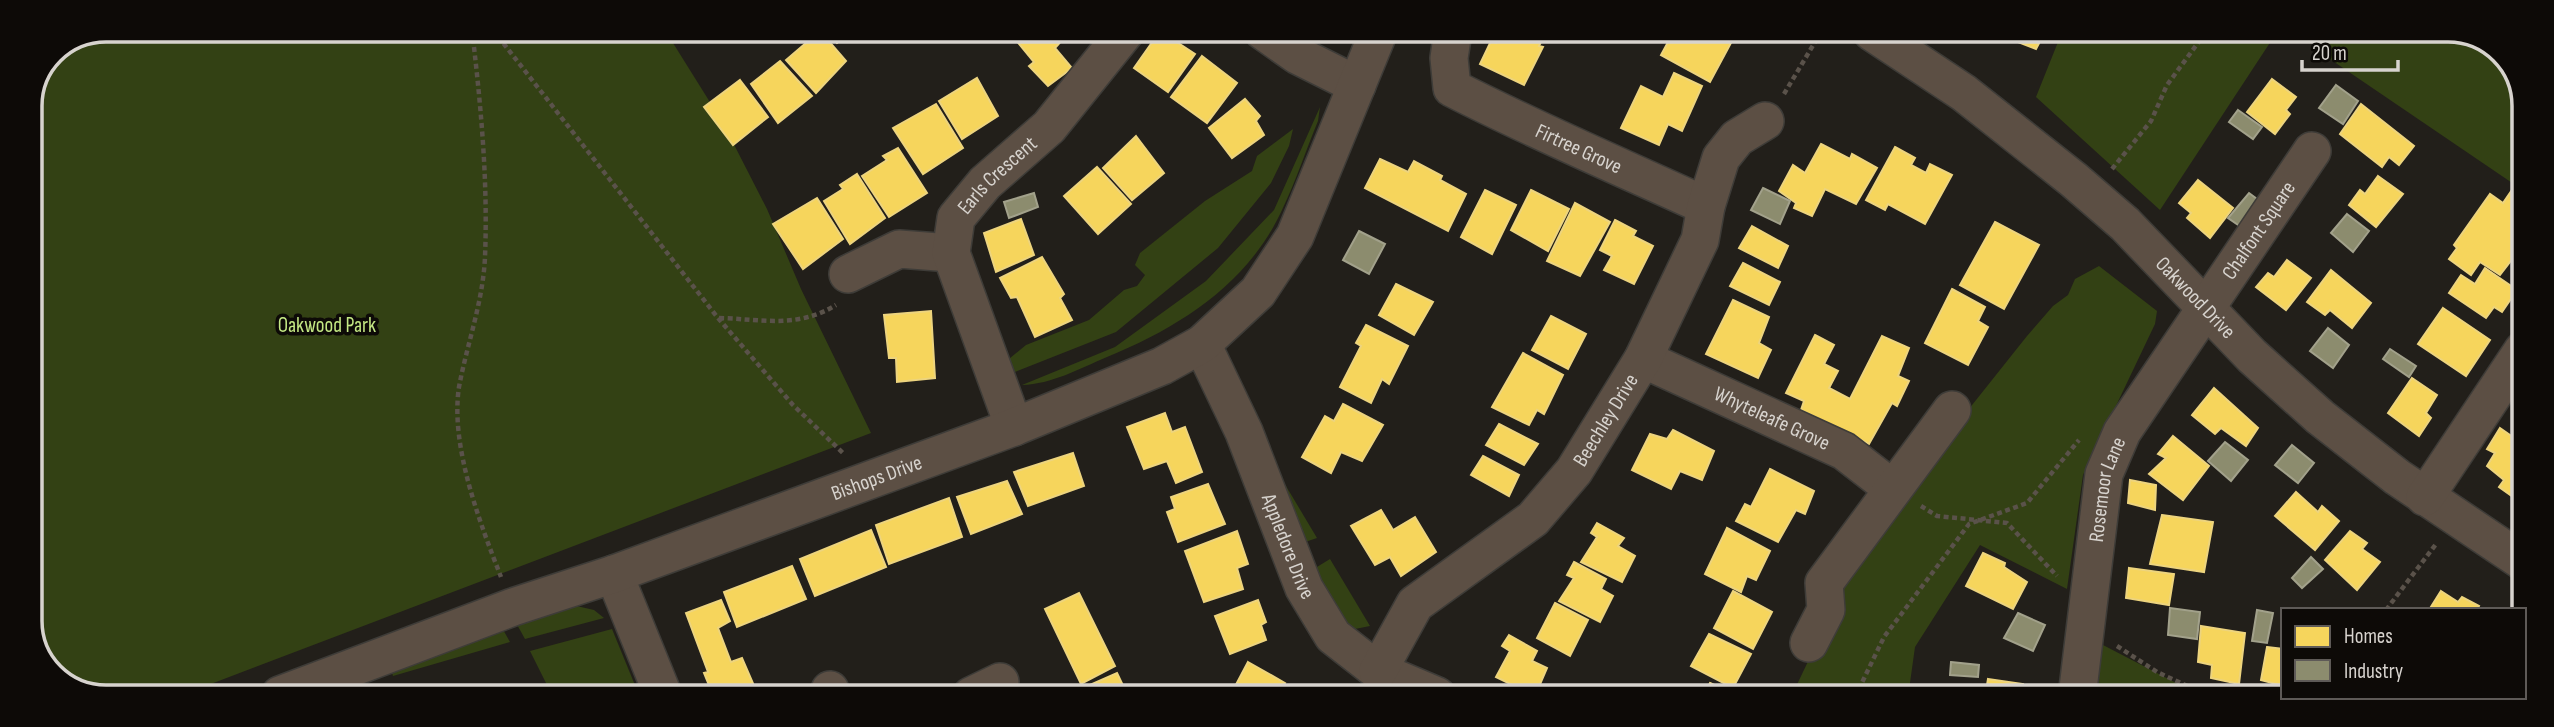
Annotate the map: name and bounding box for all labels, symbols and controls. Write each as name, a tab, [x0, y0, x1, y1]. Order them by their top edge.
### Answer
scale bar	[2302, 28, 2398, 72]
text: 20 m	[2312, 41, 2347, 66]
street label: Firtree Grove	[1532, 119, 1626, 179]
street label: Earls Crescent	[952, 131, 1042, 219]
street label: Chalfont Square	[2217, 177, 2301, 284]
street label: Oakwood Drive	[2150, 252, 2241, 344]
park label: Oakwood Park	[278, 313, 376, 338]
street label: Beechley Drive	[1568, 369, 1644, 471]
street label: Whyteleafe Grove	[1710, 381, 1834, 456]
street label: Rosemoor Lane	[2084, 433, 2131, 544]
street label: Bishops Drive	[828, 450, 926, 506]
street label: Appledore Drive	[1256, 489, 1320, 604]
legend	[2281, 608, 2526, 699]
text: Homes	[2344, 624, 2393, 649]
text: Industry	[2344, 659, 2403, 684]

